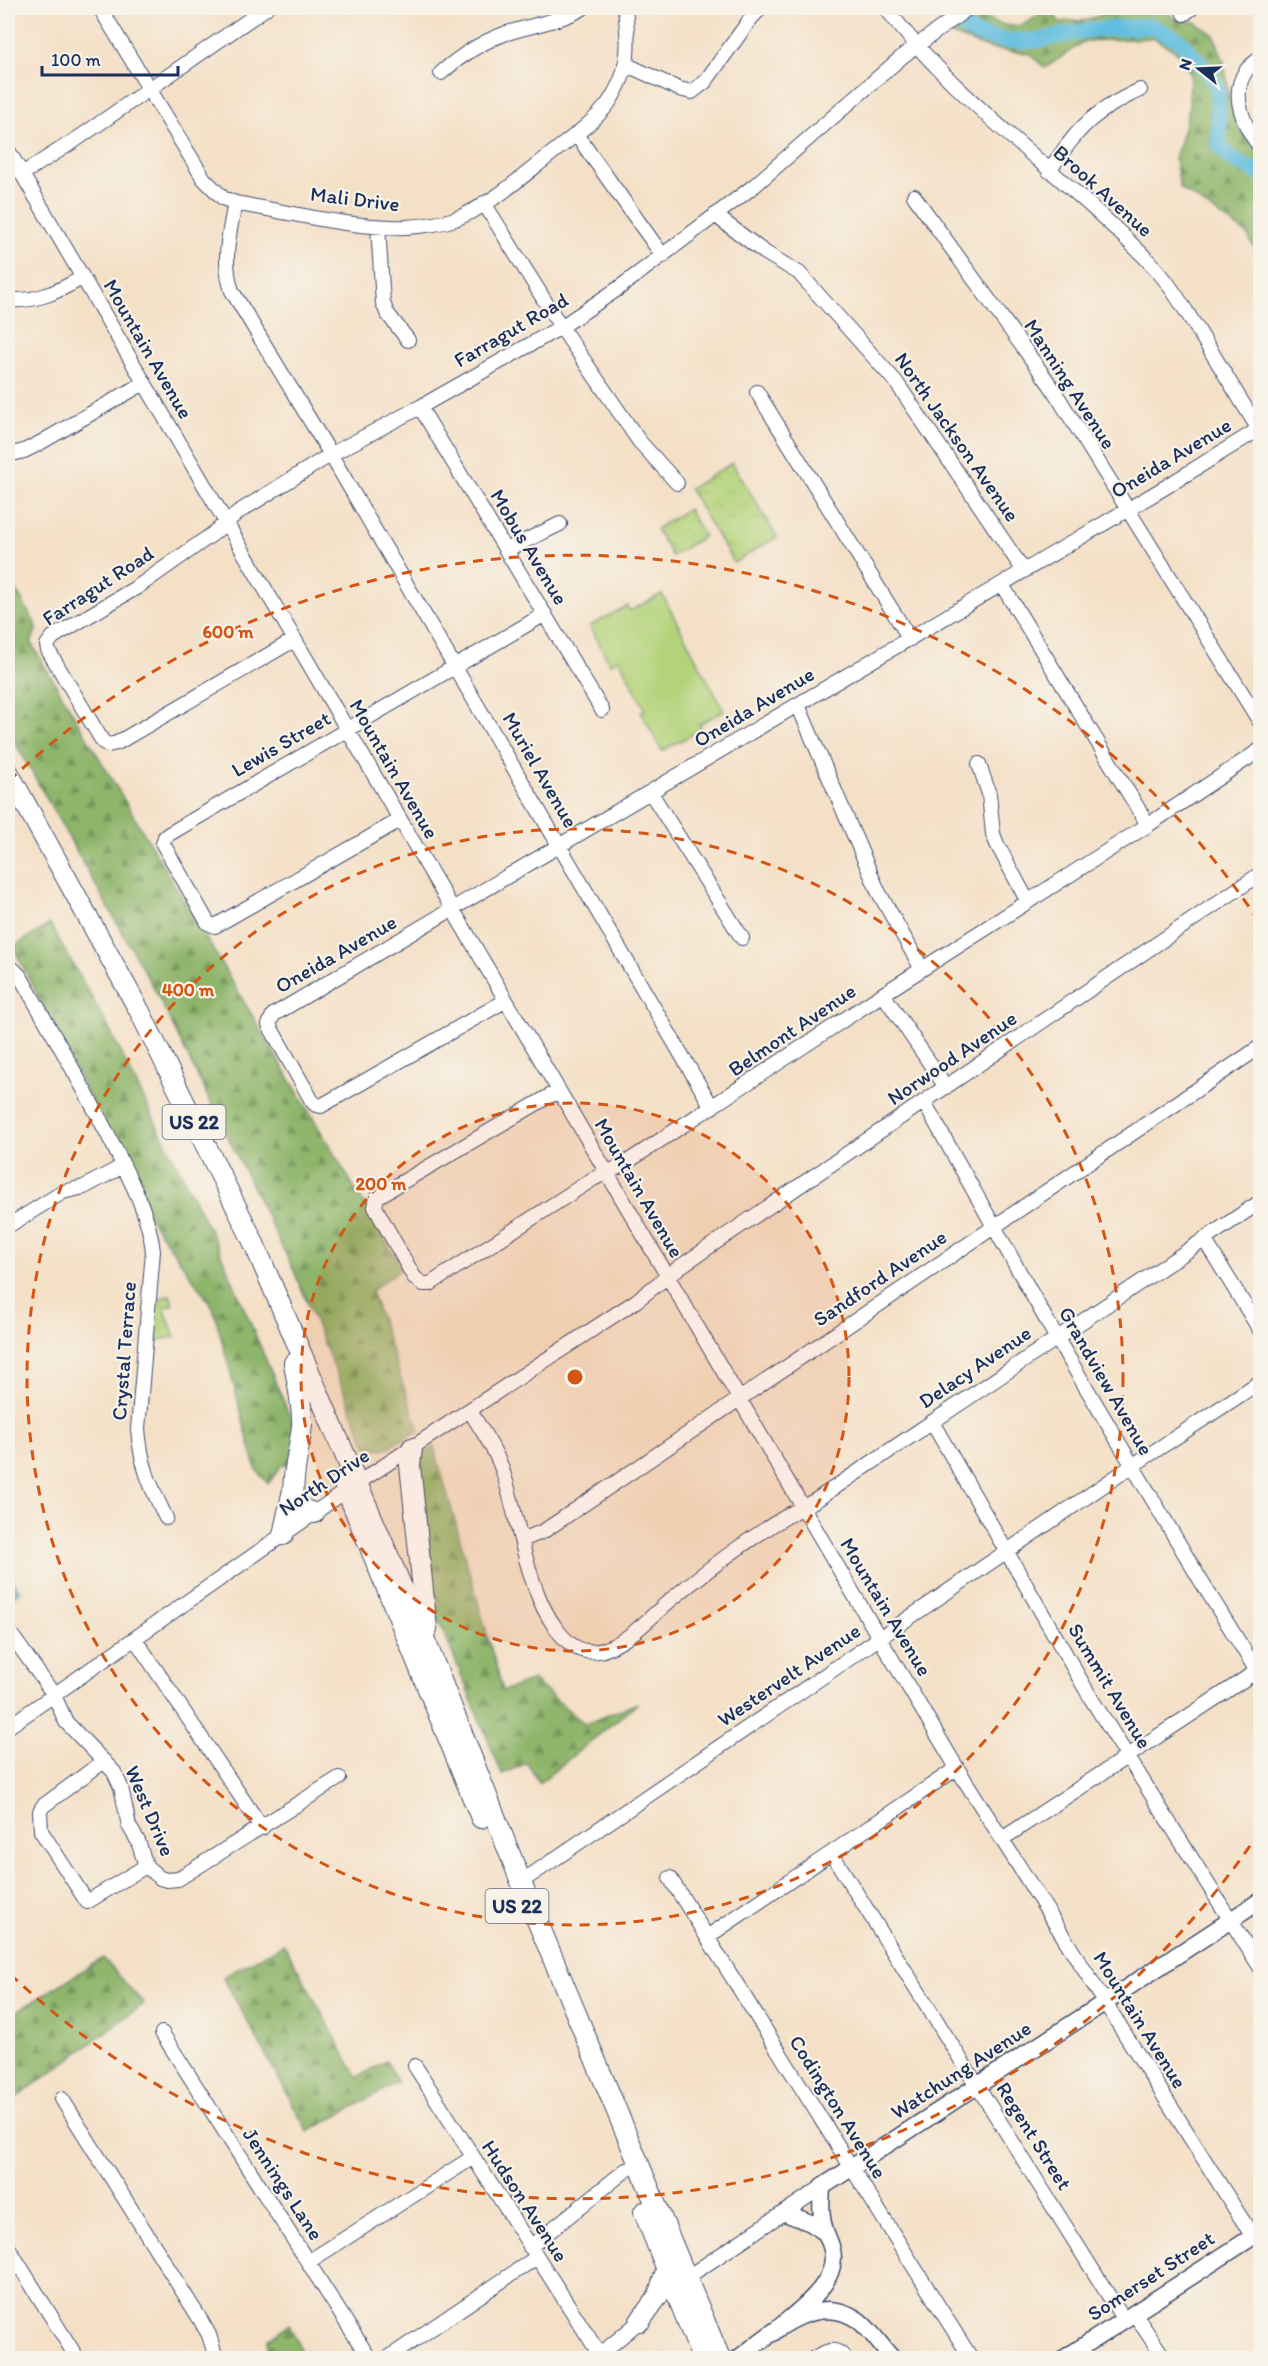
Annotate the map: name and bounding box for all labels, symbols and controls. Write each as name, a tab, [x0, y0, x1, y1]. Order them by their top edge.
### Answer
scale bar	[42, 39, 178, 77]
north arrow	[1169, 39, 1229, 99]
text: 100 m	[51, 49, 101, 71]
text: N	[1175, 56, 1196, 73]
street label: Brook Avenue	[1048, 139, 1158, 242]
street label: Mali Drive	[309, 181, 401, 216]
street label: Mountain Avenue	[98, 274, 199, 423]
street label: Farragut Road	[449, 287, 572, 372]
street label: Manning Avenue	[1019, 314, 1122, 453]
street label: North Jackson Avenue	[890, 347, 1025, 526]
street label: Oneida Avenue	[1106, 412, 1235, 503]
street label: Mobus Avenue	[485, 484, 574, 609]
street label: Farragut Road	[37, 540, 158, 631]
text: 600 m	[203, 621, 254, 643]
street label: Oneida Avenue	[689, 661, 818, 752]
street label: Mountain Avenue	[344, 694, 445, 843]
street label: Lewis Street	[227, 705, 335, 782]
street label: Muriel Avenue	[497, 708, 584, 832]
street label: Oneida Avenue	[271, 909, 401, 998]
street label: Belmont Avenue	[723, 978, 860, 1081]
text: 400 m	[162, 979, 215, 1001]
street label: Norwood Avenue	[882, 1005, 1021, 1110]
road number: US 22	[162, 1105, 226, 1139]
street label: Mountain Avenue	[589, 1113, 690, 1262]
text: 200 m	[356, 1173, 407, 1195]
street label: Sandford Avenue	[808, 1224, 951, 1331]
street label: Crystal Terrace	[106, 1281, 141, 1421]
street label: Grandview Avenue	[1054, 1302, 1159, 1459]
street label: Delacy Avenue	[914, 1320, 1036, 1413]
centre of rings	[565, 1367, 585, 1387]
street label: North Drive	[274, 1442, 374, 1521]
street label: Mountain Avenue	[835, 1533, 938, 1681]
street label: Westervelt Avenue	[713, 1618, 865, 1732]
street label: Summit Avenue	[1063, 1619, 1158, 1753]
street label: West Drive	[120, 1762, 181, 1860]
road number: US 22	[486, 1889, 548, 1923]
street label: Mountain Avenue	[1088, 1946, 1193, 2093]
street label: Watchung Avenue	[886, 2015, 1036, 2124]
street label: Codington Avenue	[784, 2030, 893, 2183]
street label: Regent Street	[991, 2077, 1078, 2194]
street label: Jennings Lane	[238, 2123, 329, 2245]
street label: Hudson Avenue	[477, 2135, 574, 2266]
street label: Somerset Street	[1083, 2225, 1219, 2326]

